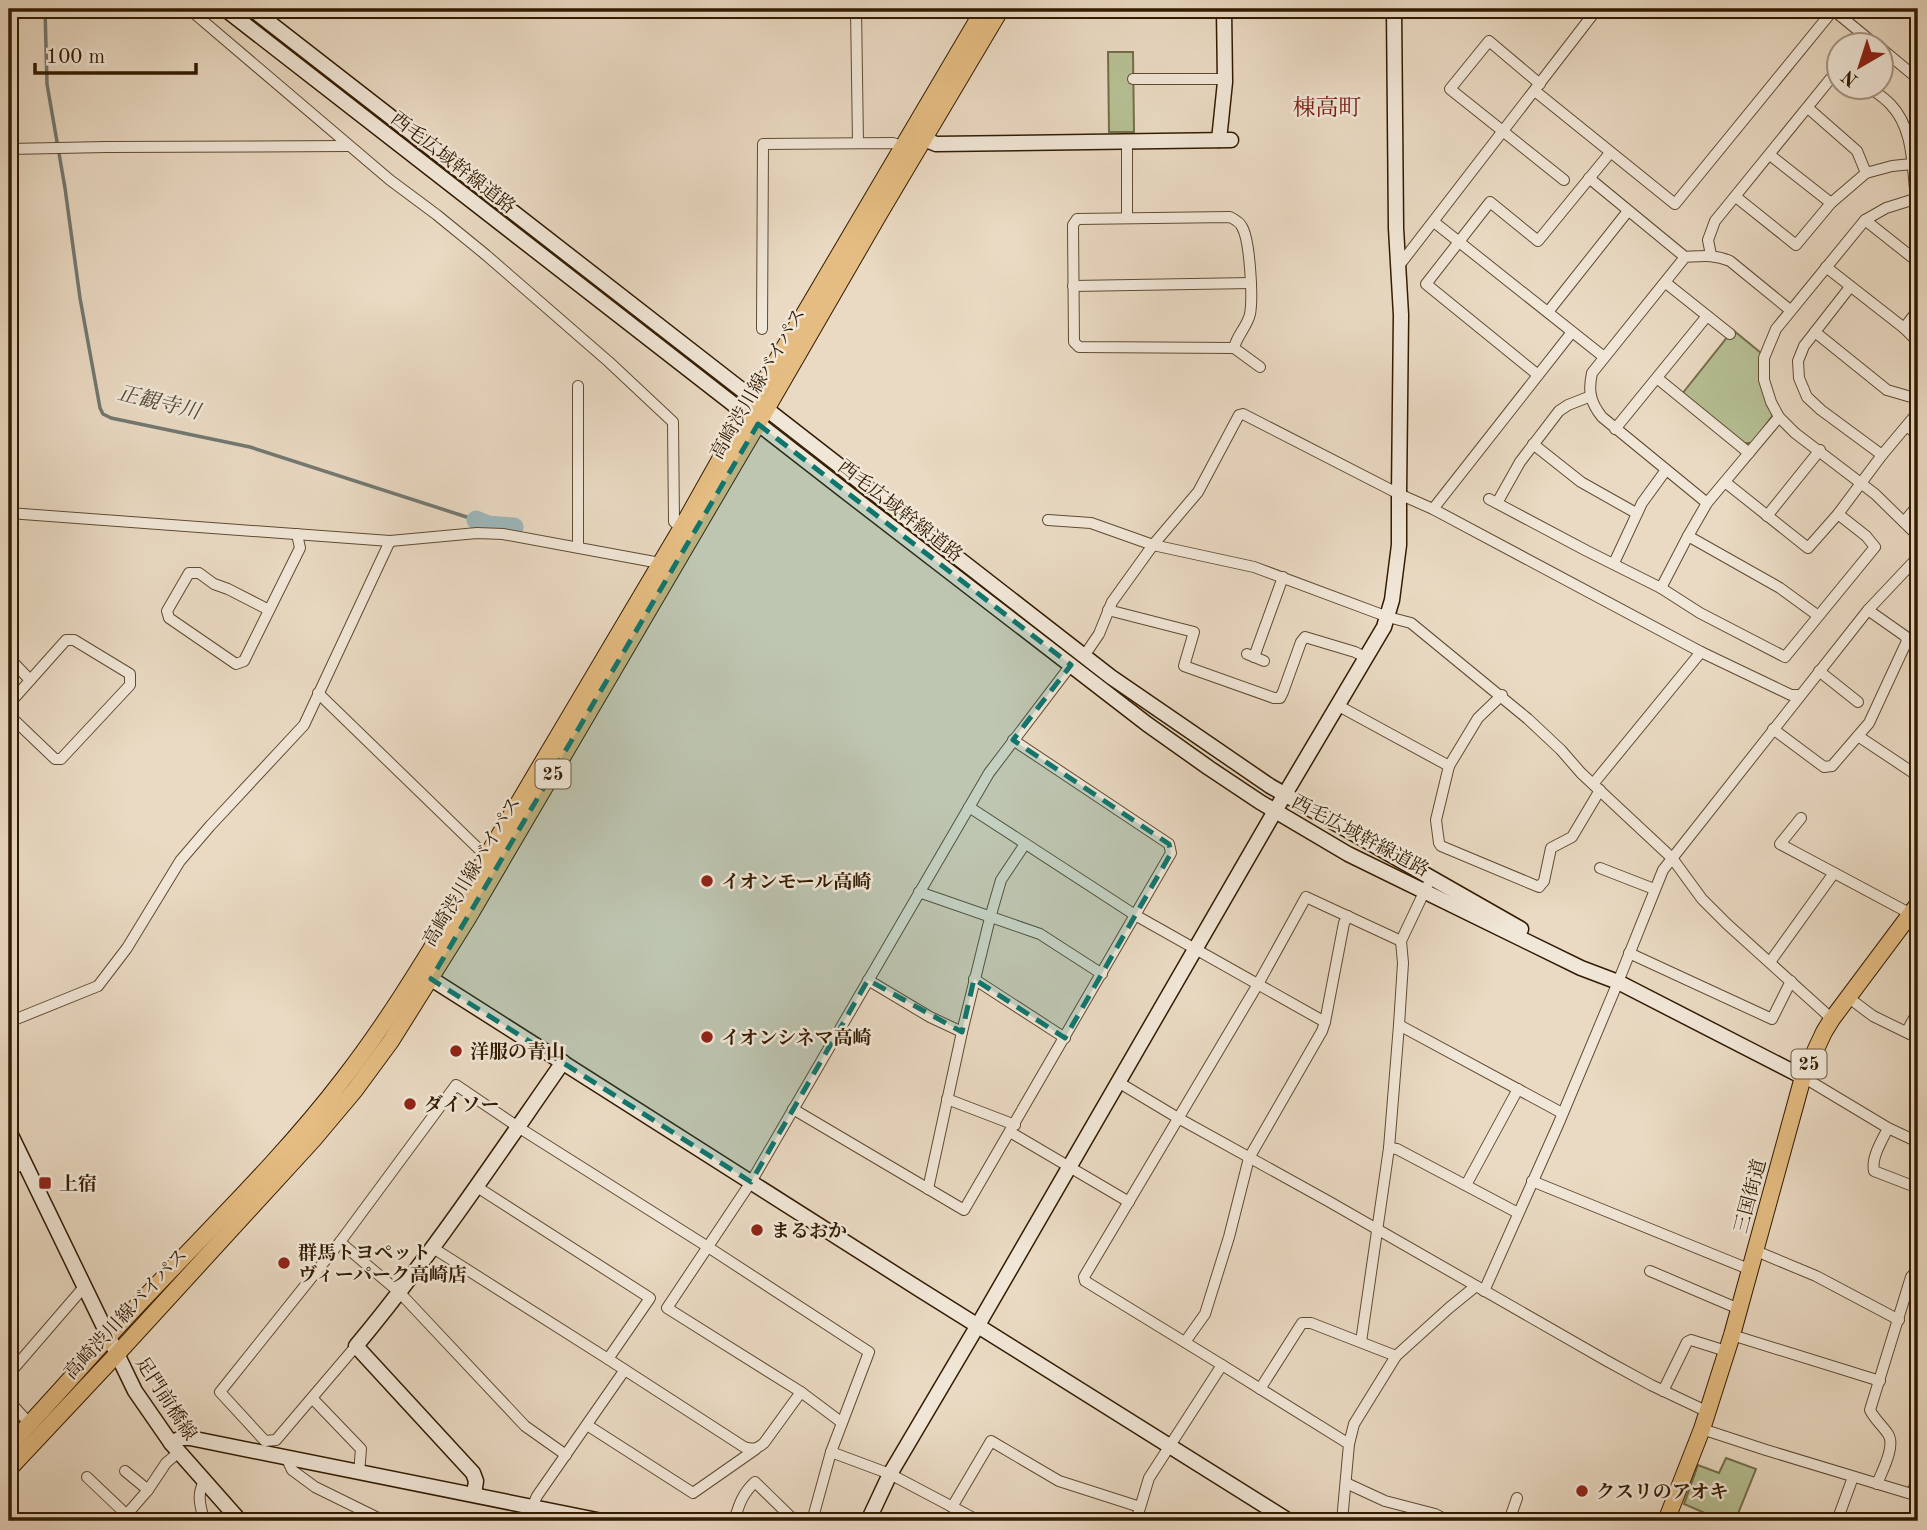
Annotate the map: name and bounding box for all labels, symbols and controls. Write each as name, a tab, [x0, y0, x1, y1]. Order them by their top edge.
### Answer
scale bar	[35, 32, 196, 76]
north arrow	[1826, 32, 1896, 102]
text: 100 m	[46, 47, 105, 68]
text: N	[1839, 65, 1862, 89]
district label: 棟高町	[1293, 95, 1362, 120]
street label: 西毛広域幹線道路	[387, 108, 519, 218]
street label: 高崎渋川線バイパス	[707, 305, 810, 463]
water label: 正観寺川	[115, 381, 204, 424]
street label: 西毛広域幹線道路	[834, 456, 966, 566]
road number: 25	[536, 760, 570, 788]
street label: 西毛広域幹線道路	[1288, 791, 1432, 881]
street label: 高崎渋川線バイパス	[419, 793, 525, 950]
place label: イオンモール高崎	[721, 871, 871, 893]
marker: イオンモール高崎	[699, 873, 715, 889]
place label: イオンシネマ高崎	[721, 1027, 871, 1049]
marker: イオンシネマ高崎	[699, 1029, 715, 1045]
place label: 洋服の青山	[470, 1041, 565, 1063]
marker: 洋服の青山	[448, 1043, 464, 1059]
road number: 25	[1792, 1050, 1826, 1078]
place label: ダイソー	[424, 1094, 500, 1116]
marker: ダイソー	[402, 1096, 418, 1112]
street label: 三国街道	[1730, 1157, 1770, 1236]
place label: 上宿	[59, 1173, 97, 1195]
marker: 上宿	[37, 1175, 53, 1191]
place label: まるおか	[771, 1221, 847, 1242]
marker: まるおか	[749, 1222, 765, 1238]
place label: 群馬トヨペット ヴィーパーク高崎店	[298, 1242, 467, 1286]
street label: 高崎渋川線バイパス	[60, 1244, 192, 1384]
marker: 群馬トヨペット ヴィーパーク高崎店	[276, 1255, 292, 1271]
street label: 足門前橋線	[131, 1353, 200, 1444]
place label: クスリのアオキ	[1596, 1482, 1729, 1503]
marker: クスリのアオキ	[1574, 1483, 1590, 1499]

